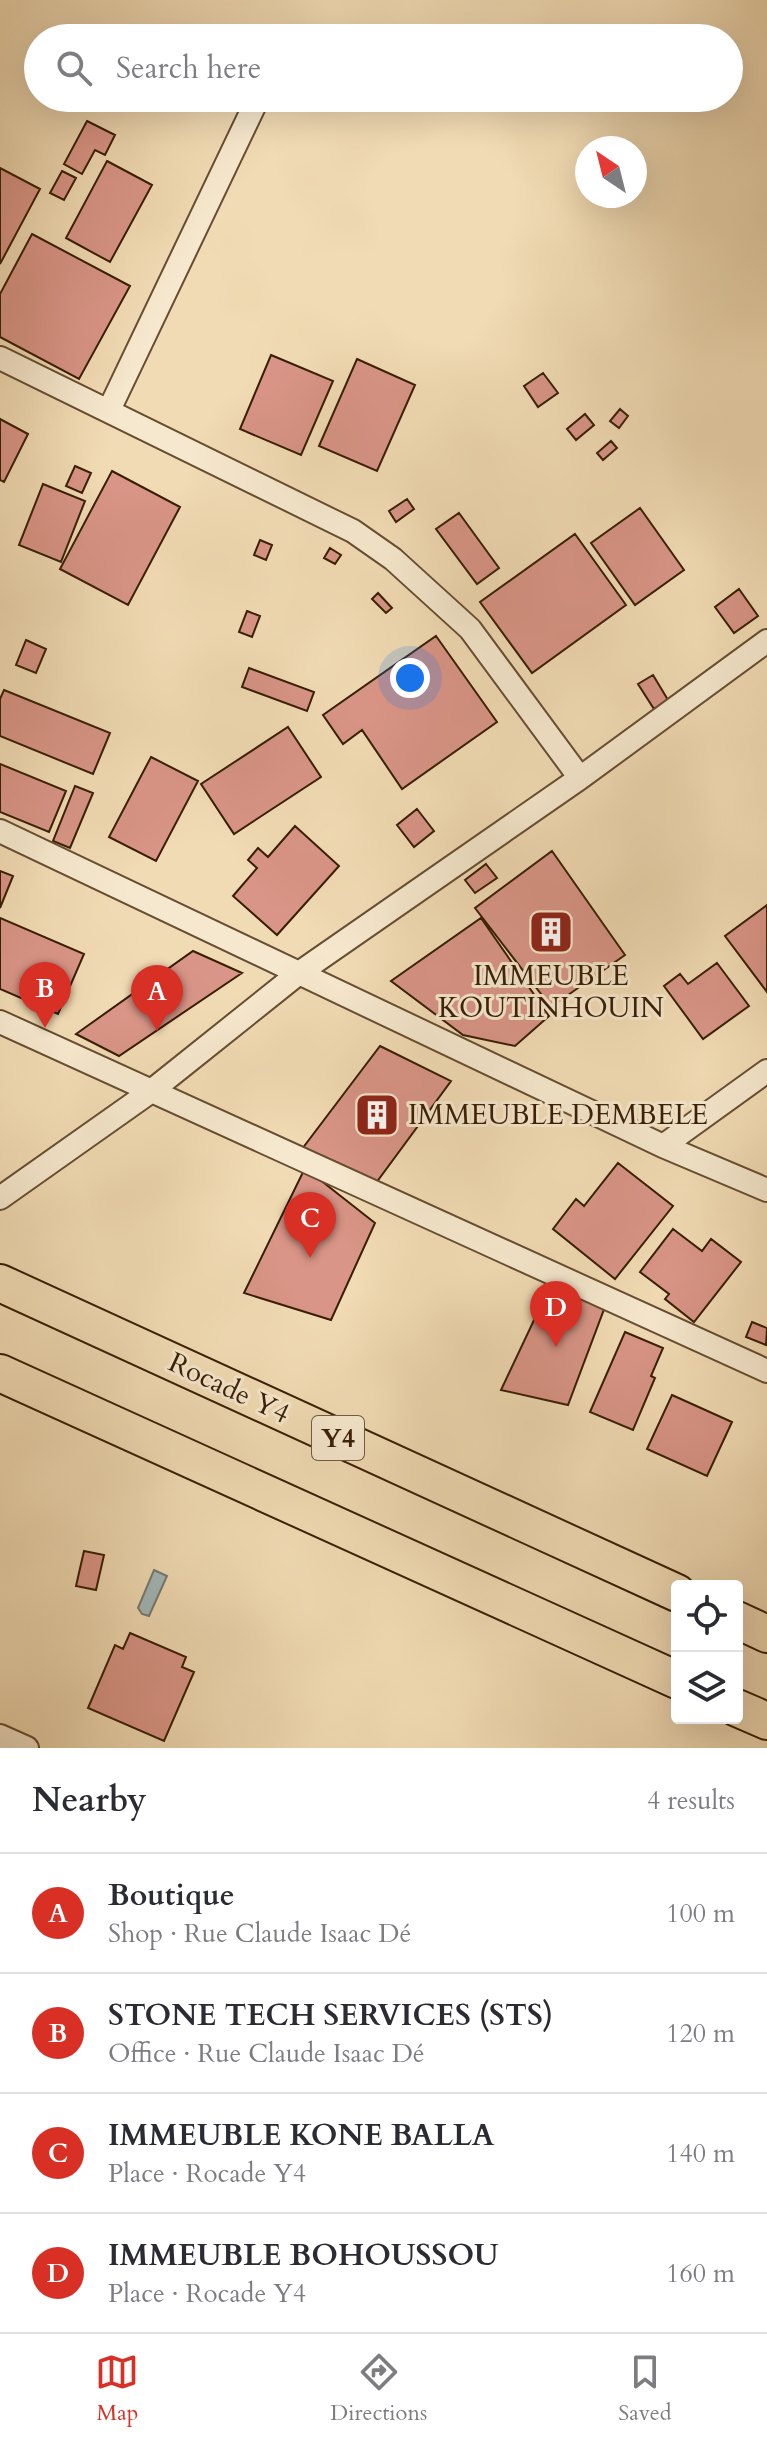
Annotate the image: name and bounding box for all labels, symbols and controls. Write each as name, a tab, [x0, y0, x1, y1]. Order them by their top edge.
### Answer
search box	[24, 24, 743, 112]
icon: search	[52, 46, 96, 90]
text: Search here	[116, 48, 261, 89]
north arrow	[575, 136, 647, 208]
your location	[390, 658, 430, 698]
building icon: IMMEUBLE KOUTINHOUIN	[527, 908, 575, 956]
place label: IMMEUBLE KOUTINHOUIN	[438, 957, 664, 1027]
pin: B	[19, 962, 71, 1028]
pin: A	[131, 965, 183, 1031]
building icon: IMMEUBLE DEMBELE	[353, 1091, 401, 1139]
place label: IMMEUBLE DEMBELE	[408, 1096, 708, 1134]
pin: C	[284, 1192, 336, 1258]
pin: D	[530, 1281, 582, 1347]
street label: Rocade Y4	[162, 1343, 296, 1433]
road number: Y4	[312, 1416, 364, 1460]
map controls	[671, 1580, 743, 1724]
button: locate	[671, 1580, 743, 1652]
button: layers	[671, 1652, 743, 1724]
text: Nearby	[32, 1777, 147, 1823]
text: 4 results	[647, 1783, 735, 1818]
text: Boutique	[108, 1875, 235, 1916]
text: A	[48, 1896, 68, 1931]
text: 100 m	[666, 1896, 735, 1931]
text: Shop · Rue Claude Isaac Dé	[108, 1916, 411, 1951]
text: STONE TECH SERVICES (STS)	[108, 1995, 553, 2036]
text: B	[49, 2016, 67, 2051]
text: 120 m	[666, 2016, 735, 2051]
text: Office · Rue Claude Isaac Dé	[108, 2036, 425, 2071]
text: IMMEUBLE KONE BALLA	[108, 2115, 494, 2156]
text: C	[48, 2136, 68, 2171]
text: 140 m	[666, 2136, 735, 2171]
text: Place · Rocade Y4	[108, 2156, 306, 2191]
text: IMMEUBLE BOHOUSSOU	[108, 2235, 499, 2276]
text: D	[47, 2256, 69, 2291]
text: 160 m	[666, 2256, 735, 2291]
text: Place · Rocade Y4	[108, 2276, 306, 2311]
tab: Map	[95, 2350, 139, 2428]
tab: Directions	[330, 2350, 427, 2428]
tab: Saved	[618, 2350, 672, 2428]

